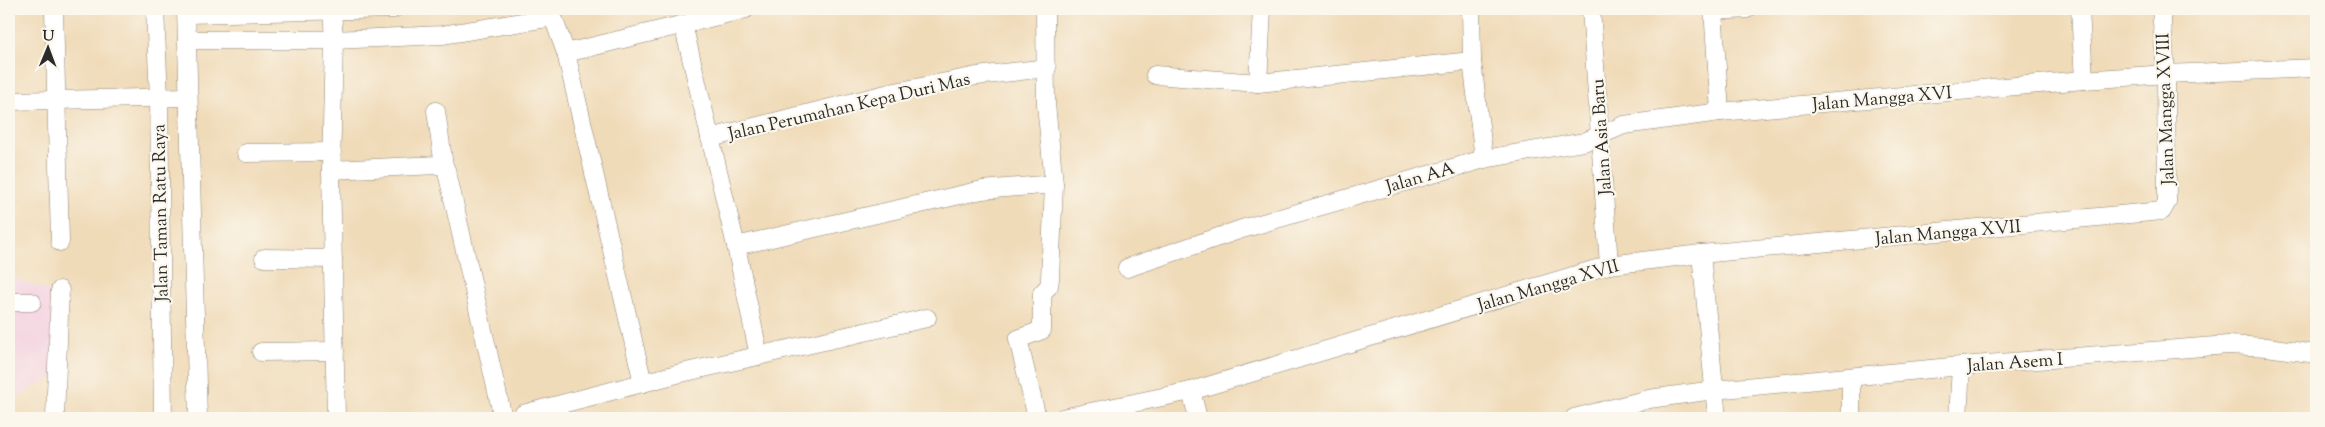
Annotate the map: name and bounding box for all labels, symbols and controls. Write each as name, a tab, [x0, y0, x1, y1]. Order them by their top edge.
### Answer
north arrow	[22, 22, 72, 72]
text: U	[42, 27, 55, 47]
street label: Jalan Mangga XVIII	[2151, 32, 2183, 186]
street label: Jalan Perumahan Kepa Duri Mas	[725, 67, 973, 149]
street label: Jalan Asia Baru	[1586, 78, 1620, 197]
street label: Jalan Mangga XVI	[1810, 81, 1953, 119]
street label: Jalan Taman Ratu Raya	[147, 124, 177, 303]
street label: Jalan AA	[1382, 157, 1458, 201]
street label: Jalan Mangga XVII	[1873, 215, 2022, 253]
street label: Jalan Mangga XVII	[1474, 254, 1622, 320]
street label: Jalan Asem I	[1965, 348, 2064, 380]

